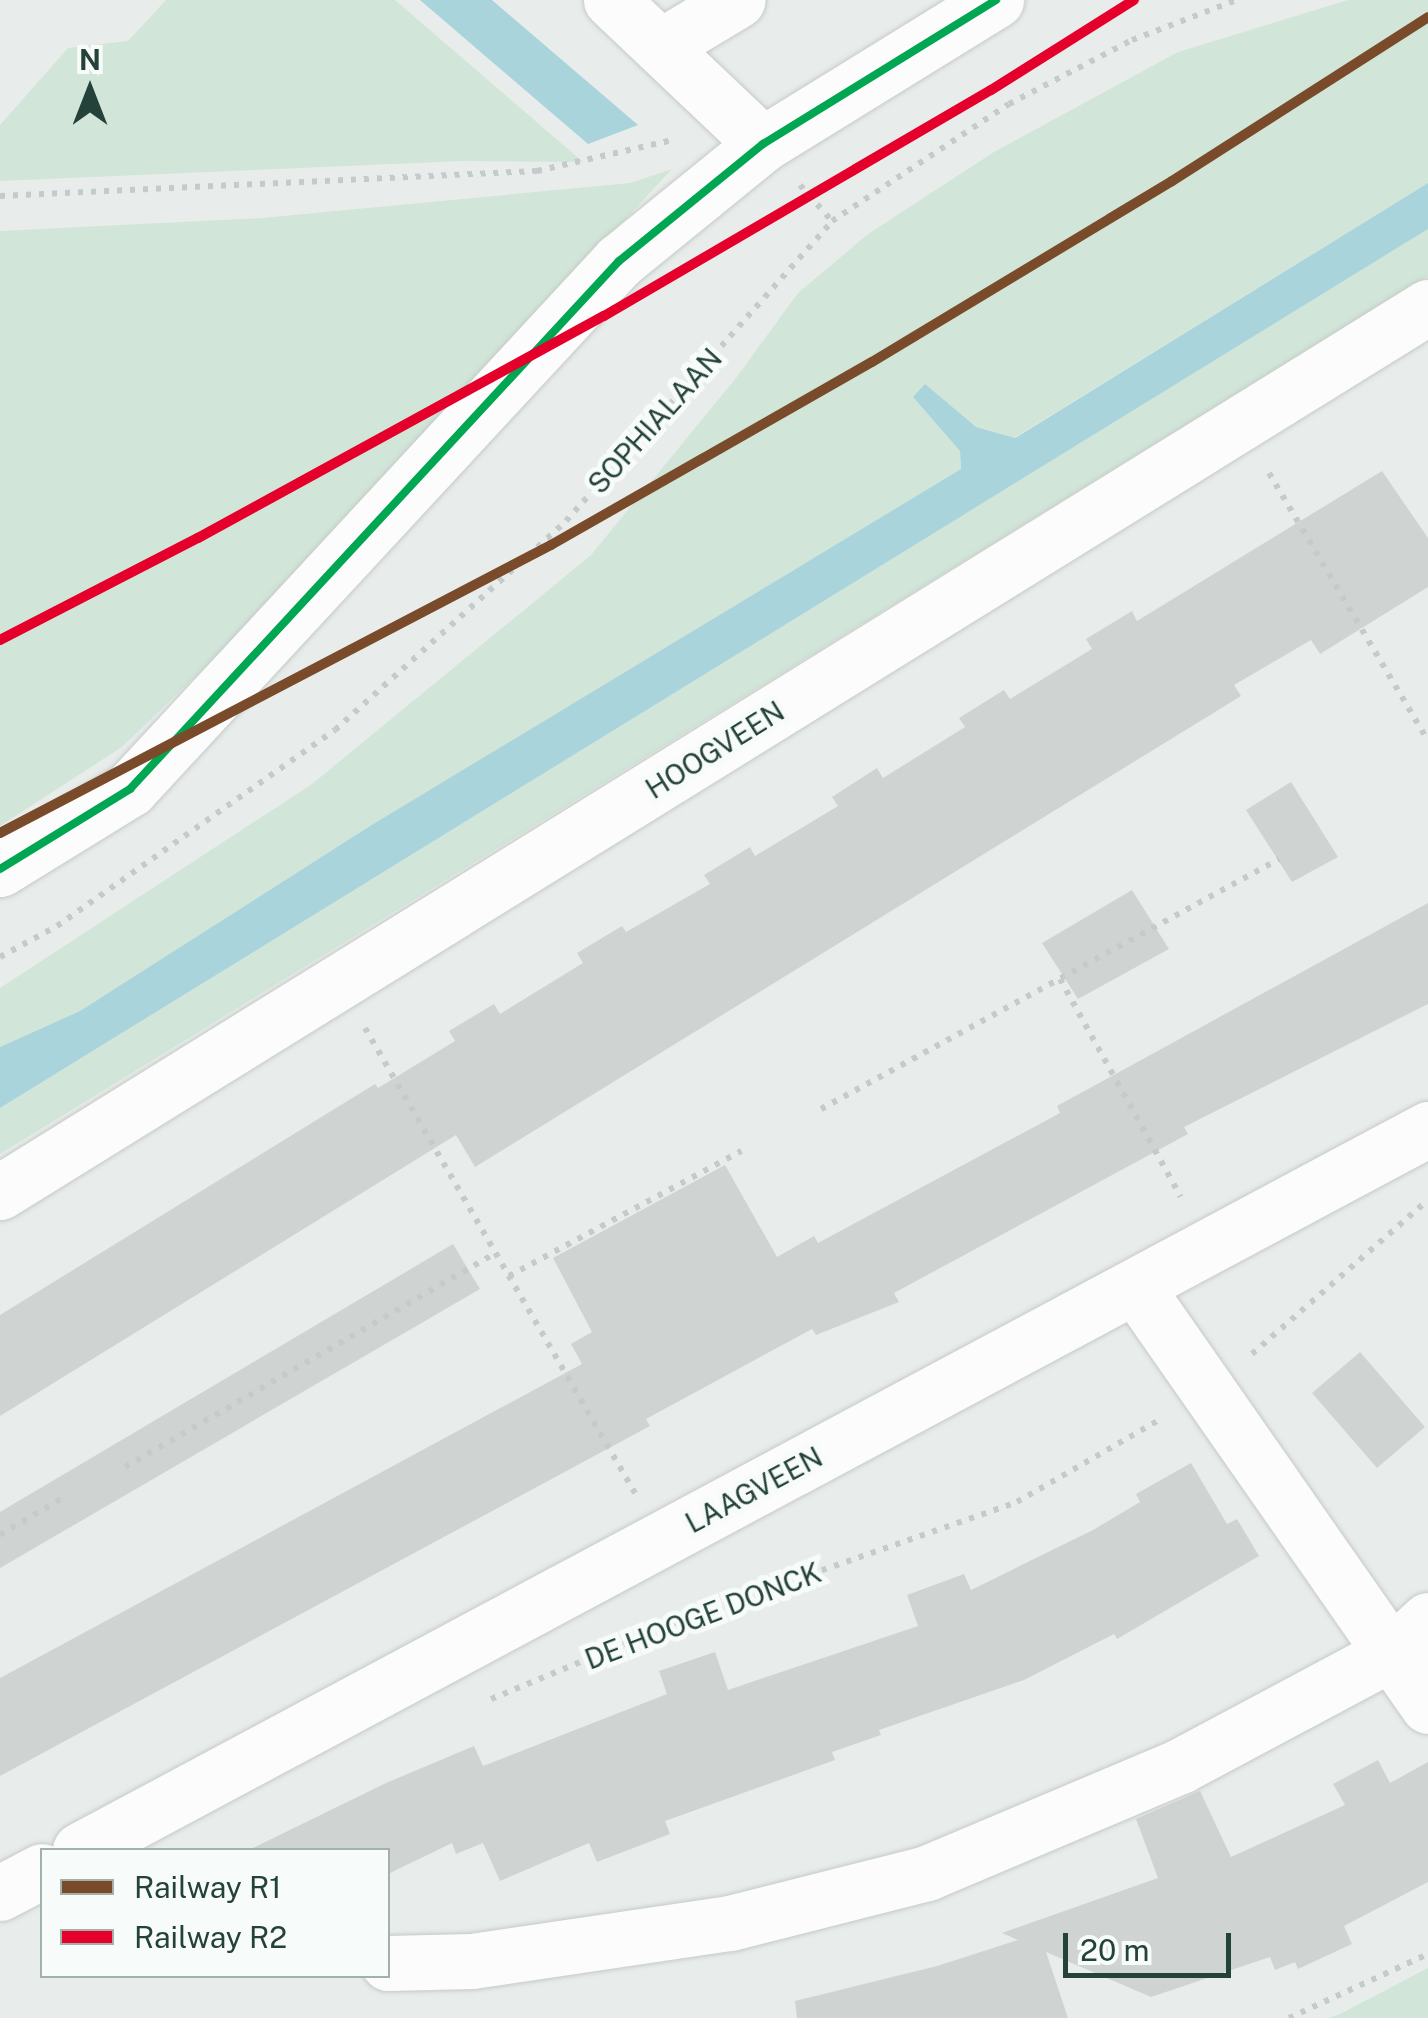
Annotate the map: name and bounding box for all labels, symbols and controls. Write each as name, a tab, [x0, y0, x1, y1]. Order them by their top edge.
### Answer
north arrow	[40, 40, 140, 140]
text: N	[79, 43, 101, 76]
street label: SOPHIALAAN	[581, 341, 729, 501]
street label: HOOGVEEN	[640, 694, 790, 806]
street label: LAAGVEEN	[680, 1440, 828, 1540]
street label: DE HOOGE DONCK	[580, 1555, 826, 1677]
legend	[40, 1848, 390, 1978]
text: Railway R1	[134, 1869, 282, 1905]
scale bar	[1068, 1913, 1236, 1975]
text: Railway R2	[134, 1919, 287, 1955]
text: 20 m	[1080, 1932, 1149, 1968]

